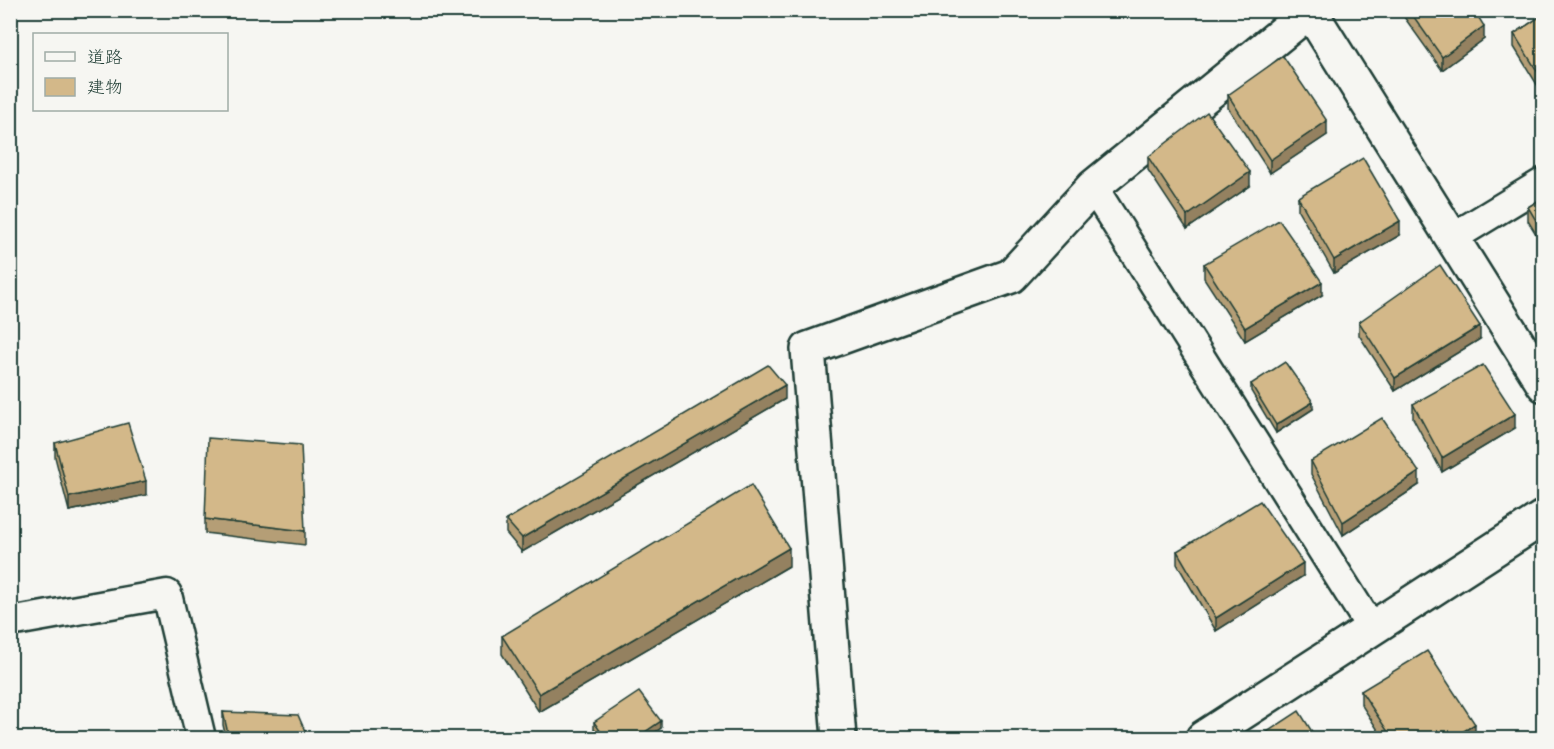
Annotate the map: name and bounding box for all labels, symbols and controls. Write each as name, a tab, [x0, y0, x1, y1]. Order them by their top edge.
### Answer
legend	[33, 33, 228, 111]
text: 道路	[87, 46, 123, 70]
text: 建物	[87, 76, 123, 100]

